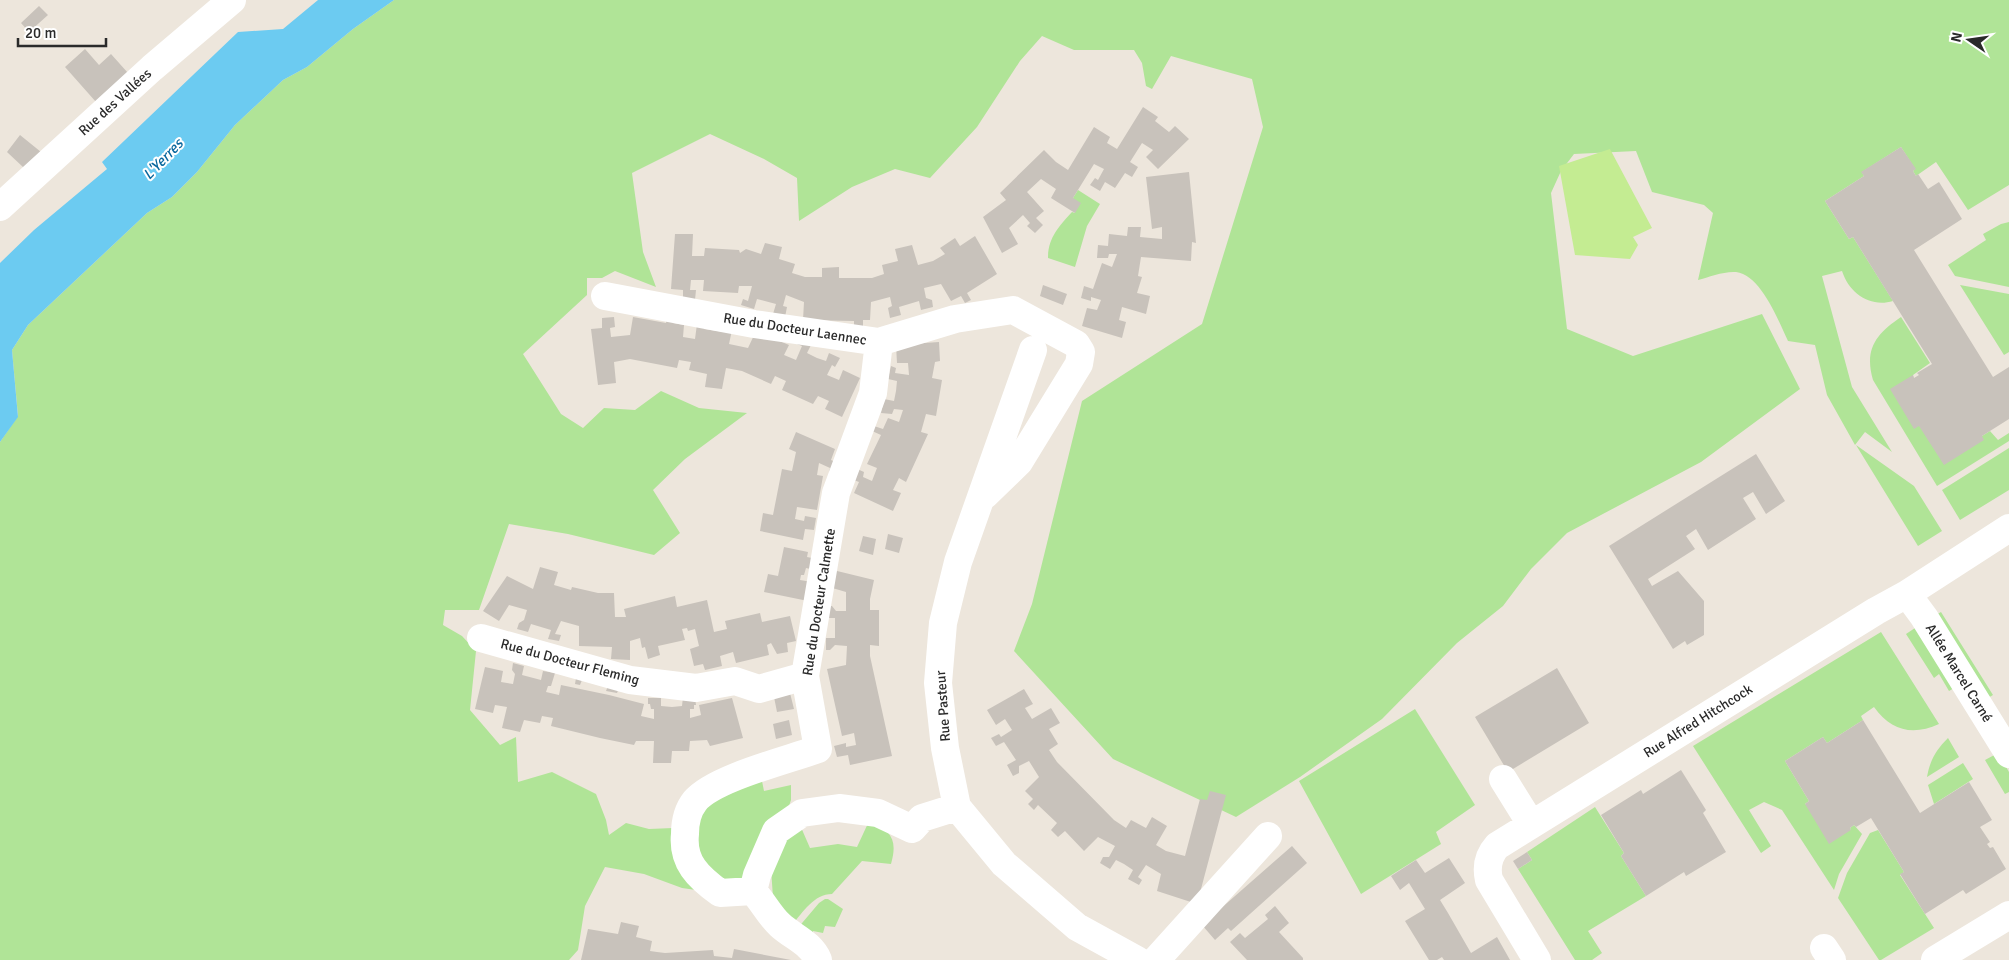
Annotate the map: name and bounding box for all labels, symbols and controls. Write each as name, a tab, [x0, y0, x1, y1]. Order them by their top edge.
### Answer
scale bar	[18, 15, 105, 47]
north arrow	[1944, 15, 1994, 65]
text: 20 m	[25, 24, 56, 42]
text: N	[1947, 31, 1966, 44]
street label: Rue des Vallées	[75, 65, 155, 139]
water label: L'Yerres	[139, 134, 188, 183]
street label: Rue du Docteur Laennec	[722, 309, 868, 349]
street label: Rue du Docteur Calmette	[799, 527, 839, 677]
street label: Allée Marcel Carné	[1922, 621, 1996, 725]
street label: Rue du Docteur Fleming	[499, 635, 641, 689]
street label: Rue Pasteur	[932, 669, 954, 742]
street label: Rue Alfred Hitchcock	[1640, 681, 1756, 761]

